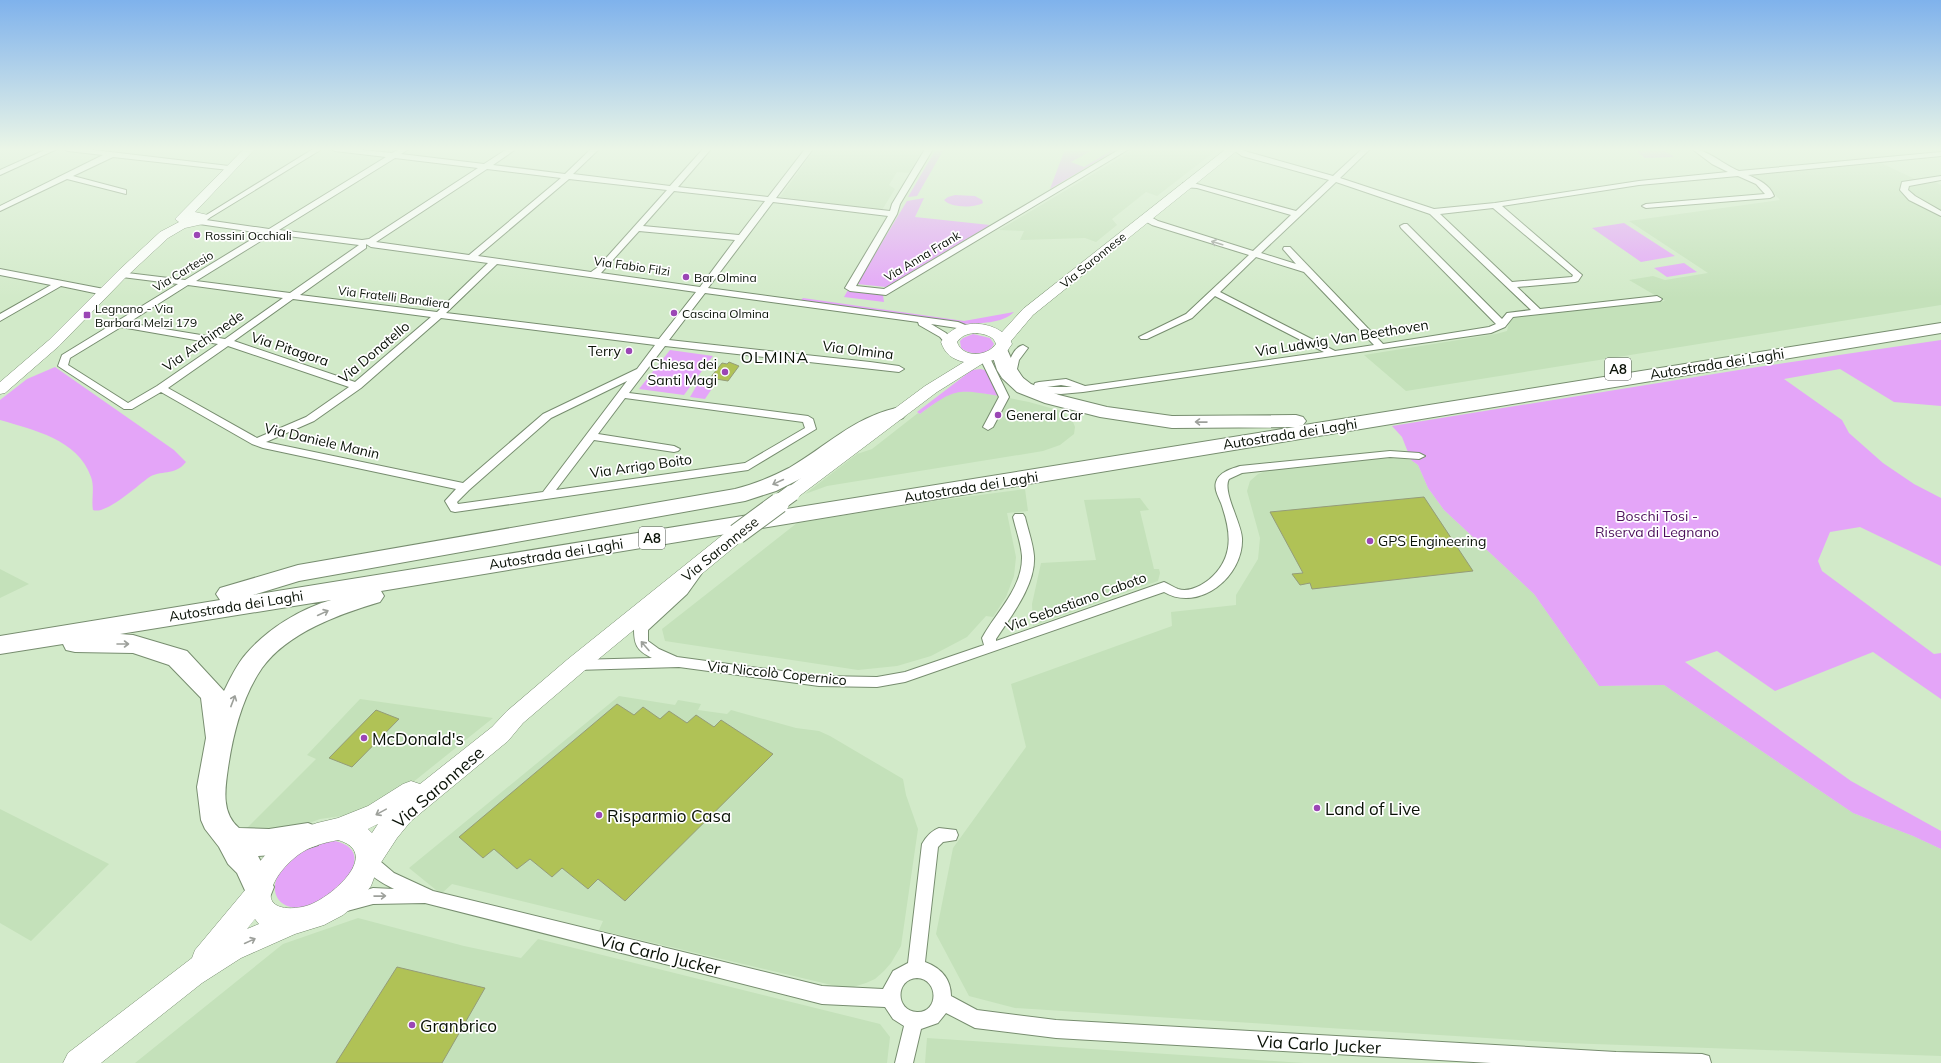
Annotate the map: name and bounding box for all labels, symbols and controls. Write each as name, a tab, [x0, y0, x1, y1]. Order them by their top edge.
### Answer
street label: Via Anna Frank	[881, 227, 963, 285]
place label: Rossini Occhiali	[205, 228, 292, 243]
street label: Via Saronnese	[1057, 229, 1129, 291]
marker: Rossini Occhiali	[192, 230, 202, 240]
one-way arrow	[1211, 239, 1224, 246]
street label: Via Cartesio	[150, 247, 216, 295]
street label: Via Fabio Filzi	[593, 253, 671, 279]
place label: Bar Olmina	[694, 270, 757, 285]
marker: Bar Olmina	[681, 272, 691, 282]
street label: Via Fratelli Bandiera	[337, 283, 451, 311]
place label: Legnano - Via Barbara Melzi 179	[95, 301, 197, 330]
street label: Via Archimede	[159, 306, 247, 376]
place label: Cascina Olmina	[682, 306, 769, 321]
marker: Cascina Olmina	[669, 308, 679, 318]
marker: Legnano - Via Barbara Melzi 179	[82, 310, 92, 320]
street label: Via Ludwig Van Beethoven	[1254, 315, 1430, 361]
street label: Via Donatello	[335, 317, 413, 387]
street label: Via Pitagora	[249, 328, 331, 370]
street label: Via Olmina	[821, 337, 895, 363]
place label: Terry	[588, 342, 622, 360]
street label: Autostrada dei Laghi	[1649, 344, 1785, 384]
marker: Terry	[624, 346, 634, 356]
district label: OLMINA	[741, 347, 809, 367]
place label: Chiesa dei Santi Magi	[648, 355, 717, 389]
road number: A8	[1605, 358, 1631, 380]
marker: Chiesa dei Santi Magi	[720, 367, 730, 377]
place label: General Car	[1006, 406, 1084, 424]
marker: General Car	[993, 410, 1003, 420]
street label: Autostrada dei Laghi	[1222, 414, 1358, 454]
street label: Via Daniele Manin	[263, 419, 381, 463]
one-way arrow	[1195, 419, 1208, 426]
street label: Via Arrigo Boito	[589, 450, 693, 482]
street label: Autostrada dei Laghi	[903, 467, 1039, 507]
one-way arrow	[772, 479, 784, 486]
park label: Boschi Tosi - Riserva di Legnano	[1595, 507, 1719, 541]
street label: Via Saronnese	[678, 512, 762, 586]
road number: A8	[639, 527, 665, 549]
place label: GPS Engineering	[1378, 532, 1486, 550]
street label: Autostrada dei Laghi	[488, 534, 624, 574]
marker: GPS Engineering	[1365, 536, 1375, 546]
street label: Via Sebastiano Caboto	[1003, 568, 1149, 636]
street label: Autostrada dei Laghi	[168, 586, 304, 626]
one-way arrow	[317, 609, 329, 616]
one-way arrow	[116, 640, 129, 648]
one-way arrow	[640, 641, 649, 651]
street label: Via Niccolò Copernico	[706, 657, 848, 689]
one-way arrow	[229, 695, 237, 707]
place label: McDonald's	[372, 728, 464, 749]
marker: McDonald's	[359, 733, 369, 743]
street label: Via Saronnese	[388, 742, 488, 832]
place label: Land of Live	[1325, 798, 1420, 819]
marker: Land of Live	[1312, 803, 1322, 813]
place label: Risparmio Casa	[607, 805, 731, 826]
one-way arrow	[375, 809, 387, 816]
marker: Risparmio Casa	[594, 810, 604, 820]
one-way arrow	[373, 892, 386, 900]
street label: Via Carlo Jucker	[597, 929, 724, 980]
one-way arrow	[244, 937, 256, 944]
place label: Granbrico	[420, 1015, 497, 1036]
marker: Granbrico	[407, 1020, 417, 1030]
street label: Via Carlo Jucker	[1256, 1030, 1382, 1059]

